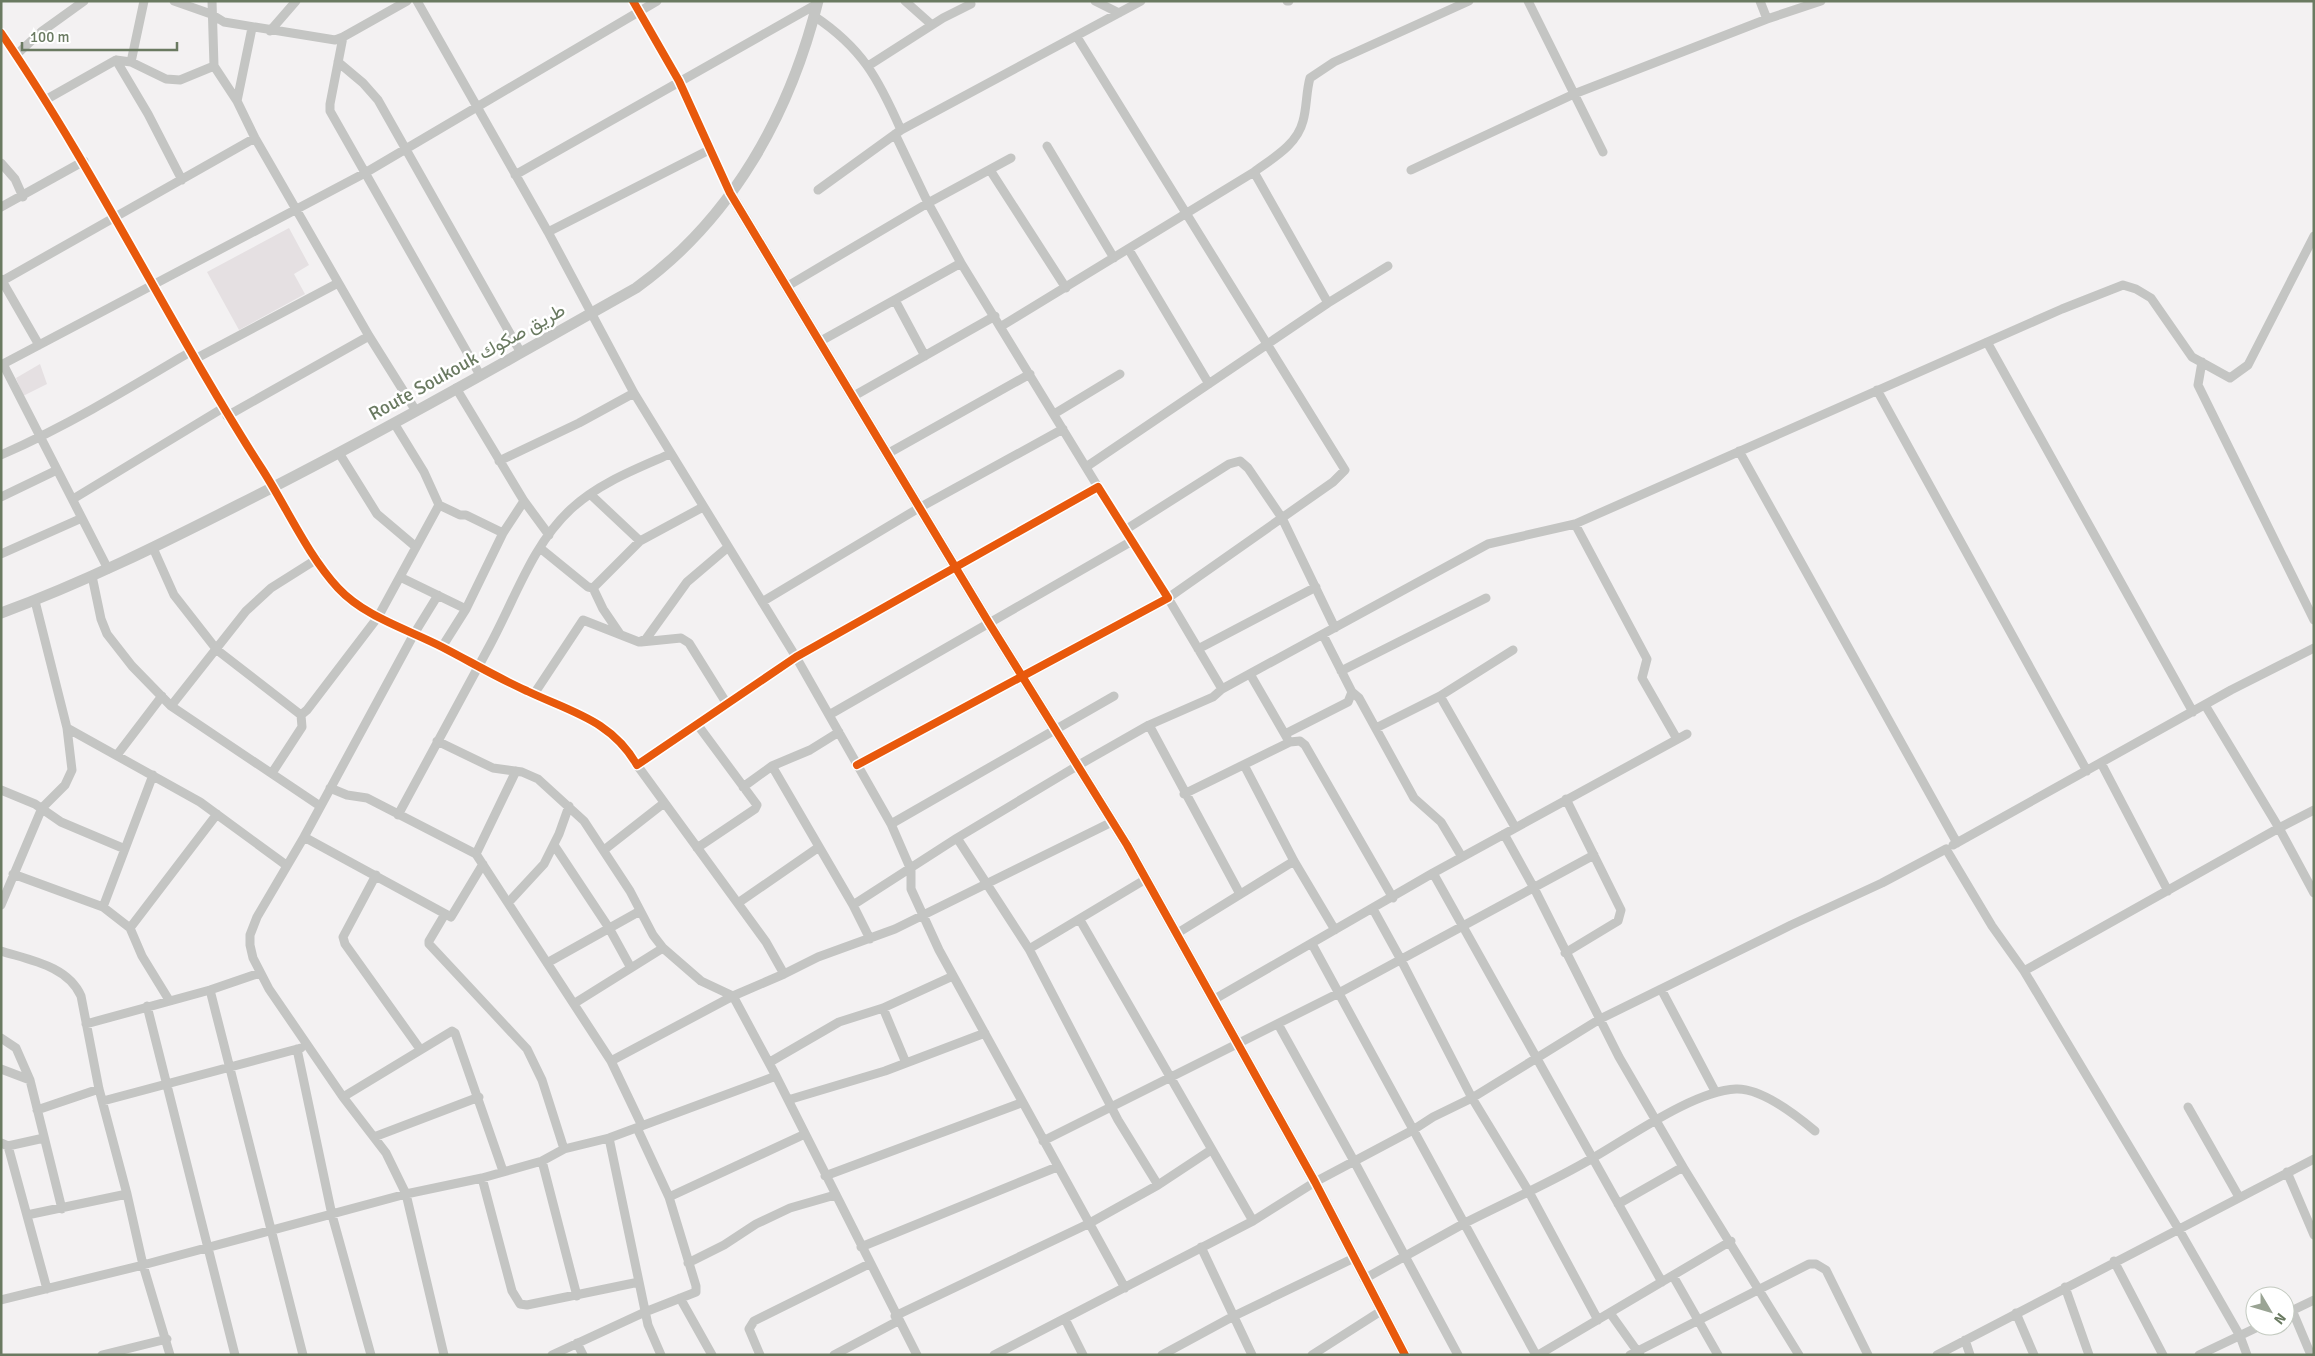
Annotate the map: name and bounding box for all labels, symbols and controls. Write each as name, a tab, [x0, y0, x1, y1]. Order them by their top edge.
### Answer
scale bar	[22, 20, 178, 52]
text: 100 m	[30, 28, 70, 46]
street label: Route Soukouk طريق صكوك	[365, 298, 569, 426]
north arrow	[2245, 1286, 2295, 1336]
text: N	[2270, 1310, 2290, 1328]

